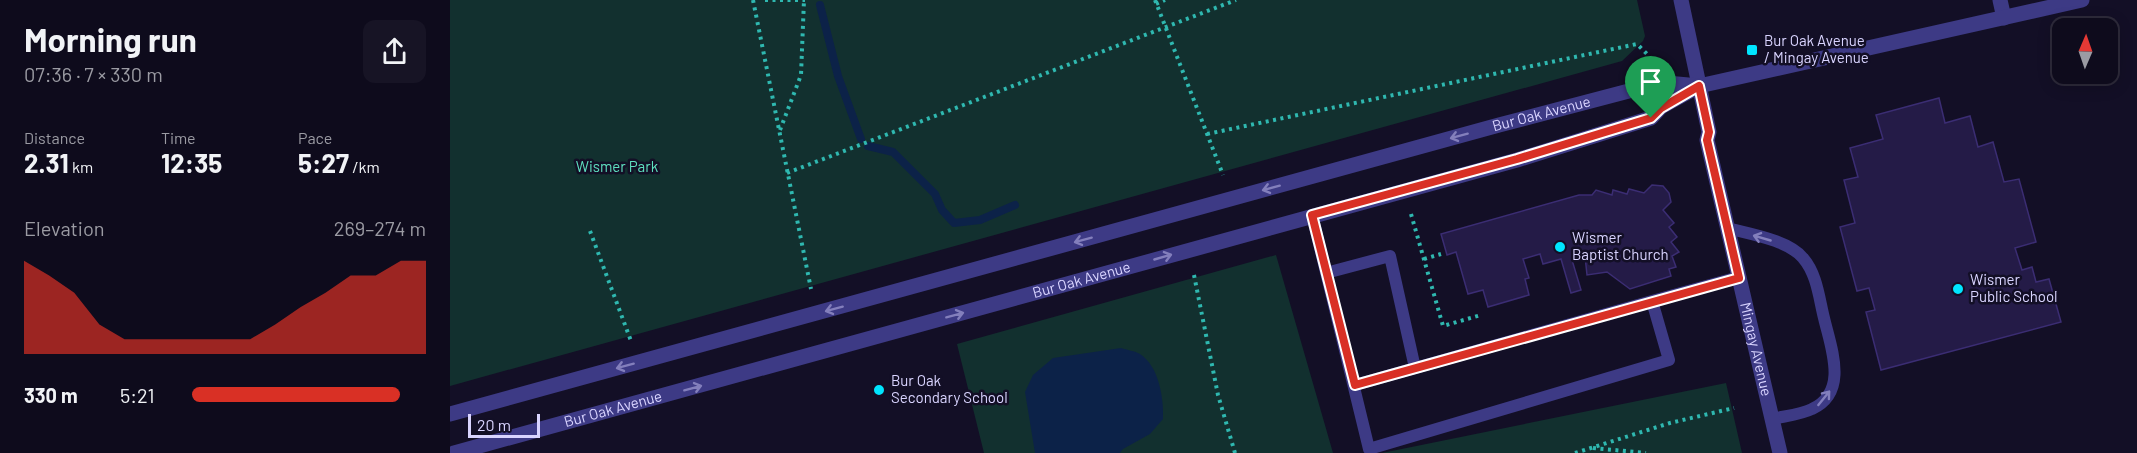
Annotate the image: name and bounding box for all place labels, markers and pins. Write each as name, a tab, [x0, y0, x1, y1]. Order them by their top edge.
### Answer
place label: Bur Oak Avenue / Mingay Avenue	[1764, 31, 1869, 66]
marker: Bur Oak Avenue / Mingay Avenue	[1745, 43, 1759, 57]
pin	[1625, 56, 1676, 118]
place label: Wismer Baptist Church	[1572, 228, 1669, 263]
marker: Wismer Baptist Church	[1553, 240, 1567, 254]
place label: Wismer Public School	[1970, 270, 2058, 305]
marker: Wismer Public School	[1951, 282, 1965, 296]
place label: Bur Oak Secondary School	[891, 371, 1008, 406]
marker: Bur Oak Secondary School	[872, 383, 886, 397]

